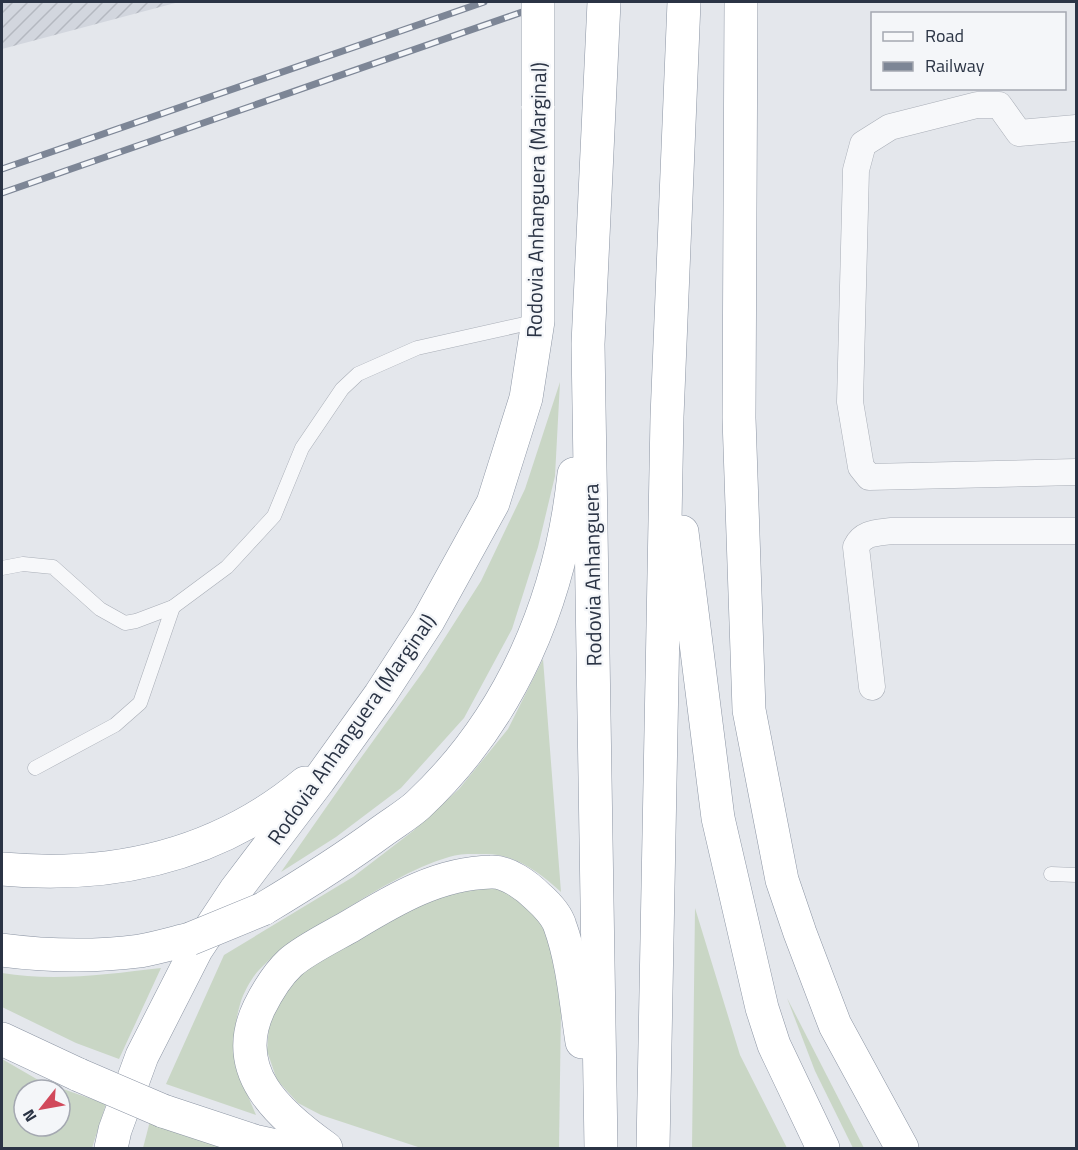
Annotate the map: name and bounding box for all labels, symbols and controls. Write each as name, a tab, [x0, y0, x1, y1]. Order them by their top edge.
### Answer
legend	[871, 12, 1066, 90]
text: Road	[925, 22, 964, 49]
text: Railway	[925, 52, 985, 79]
street label: Rodovia Anhanguera (Marginal)	[518, 62, 554, 338]
street label: Rodovia Anhanguera	[574, 483, 610, 667]
street label: Rodovia Anhanguera (Marginal)	[259, 607, 443, 851]
north arrow	[12, 1078, 72, 1138]
text: N	[16, 1105, 42, 1127]

